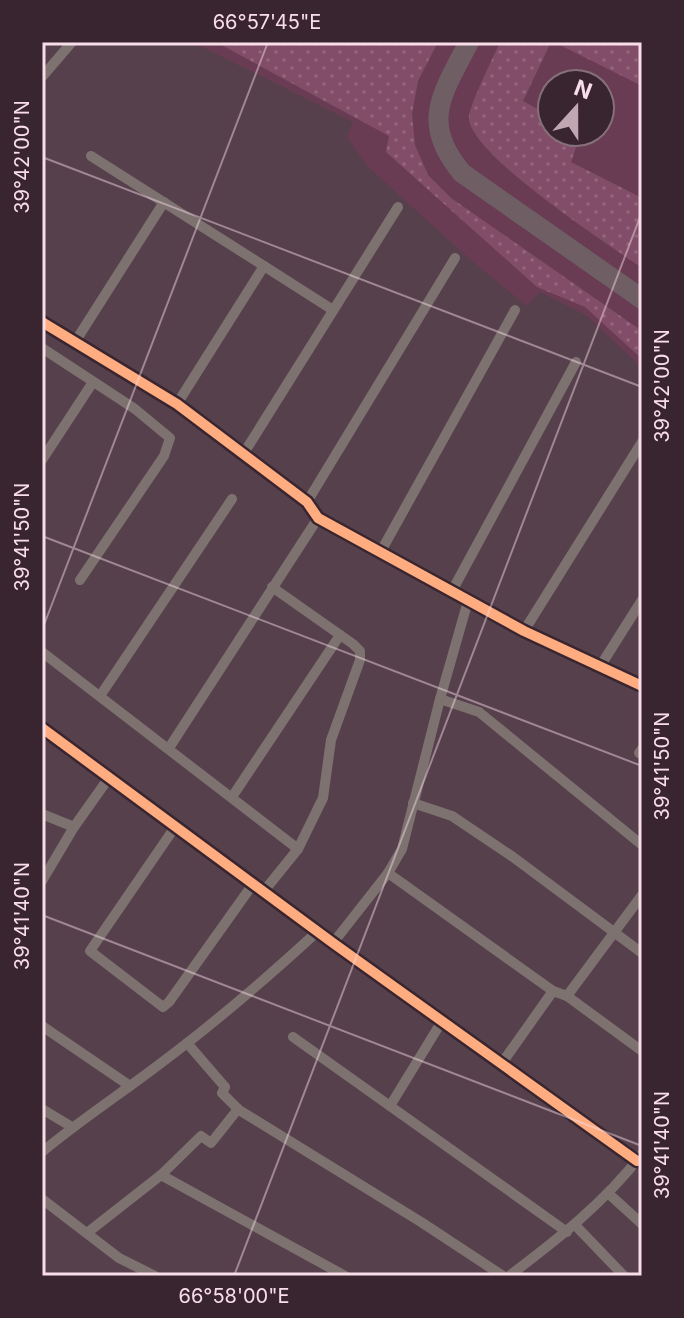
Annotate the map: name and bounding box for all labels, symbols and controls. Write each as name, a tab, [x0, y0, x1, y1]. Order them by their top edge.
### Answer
text: 66°57'45"E	[213, 10, 321, 34]
north arrow	[536, 68, 616, 148]
text: N	[571, 74, 596, 104]
text: 39°42'00"N	[10, 100, 34, 214]
text: 39°42'00"N	[650, 329, 674, 443]
text: 39°41'50"N	[10, 483, 34, 591]
text: 39°41'50"N	[650, 712, 674, 820]
text: 39°41'40"N	[10, 862, 34, 970]
text: 39°41'40"N	[650, 1091, 674, 1199]
text: 66°58'00"E	[178, 1284, 290, 1308]

